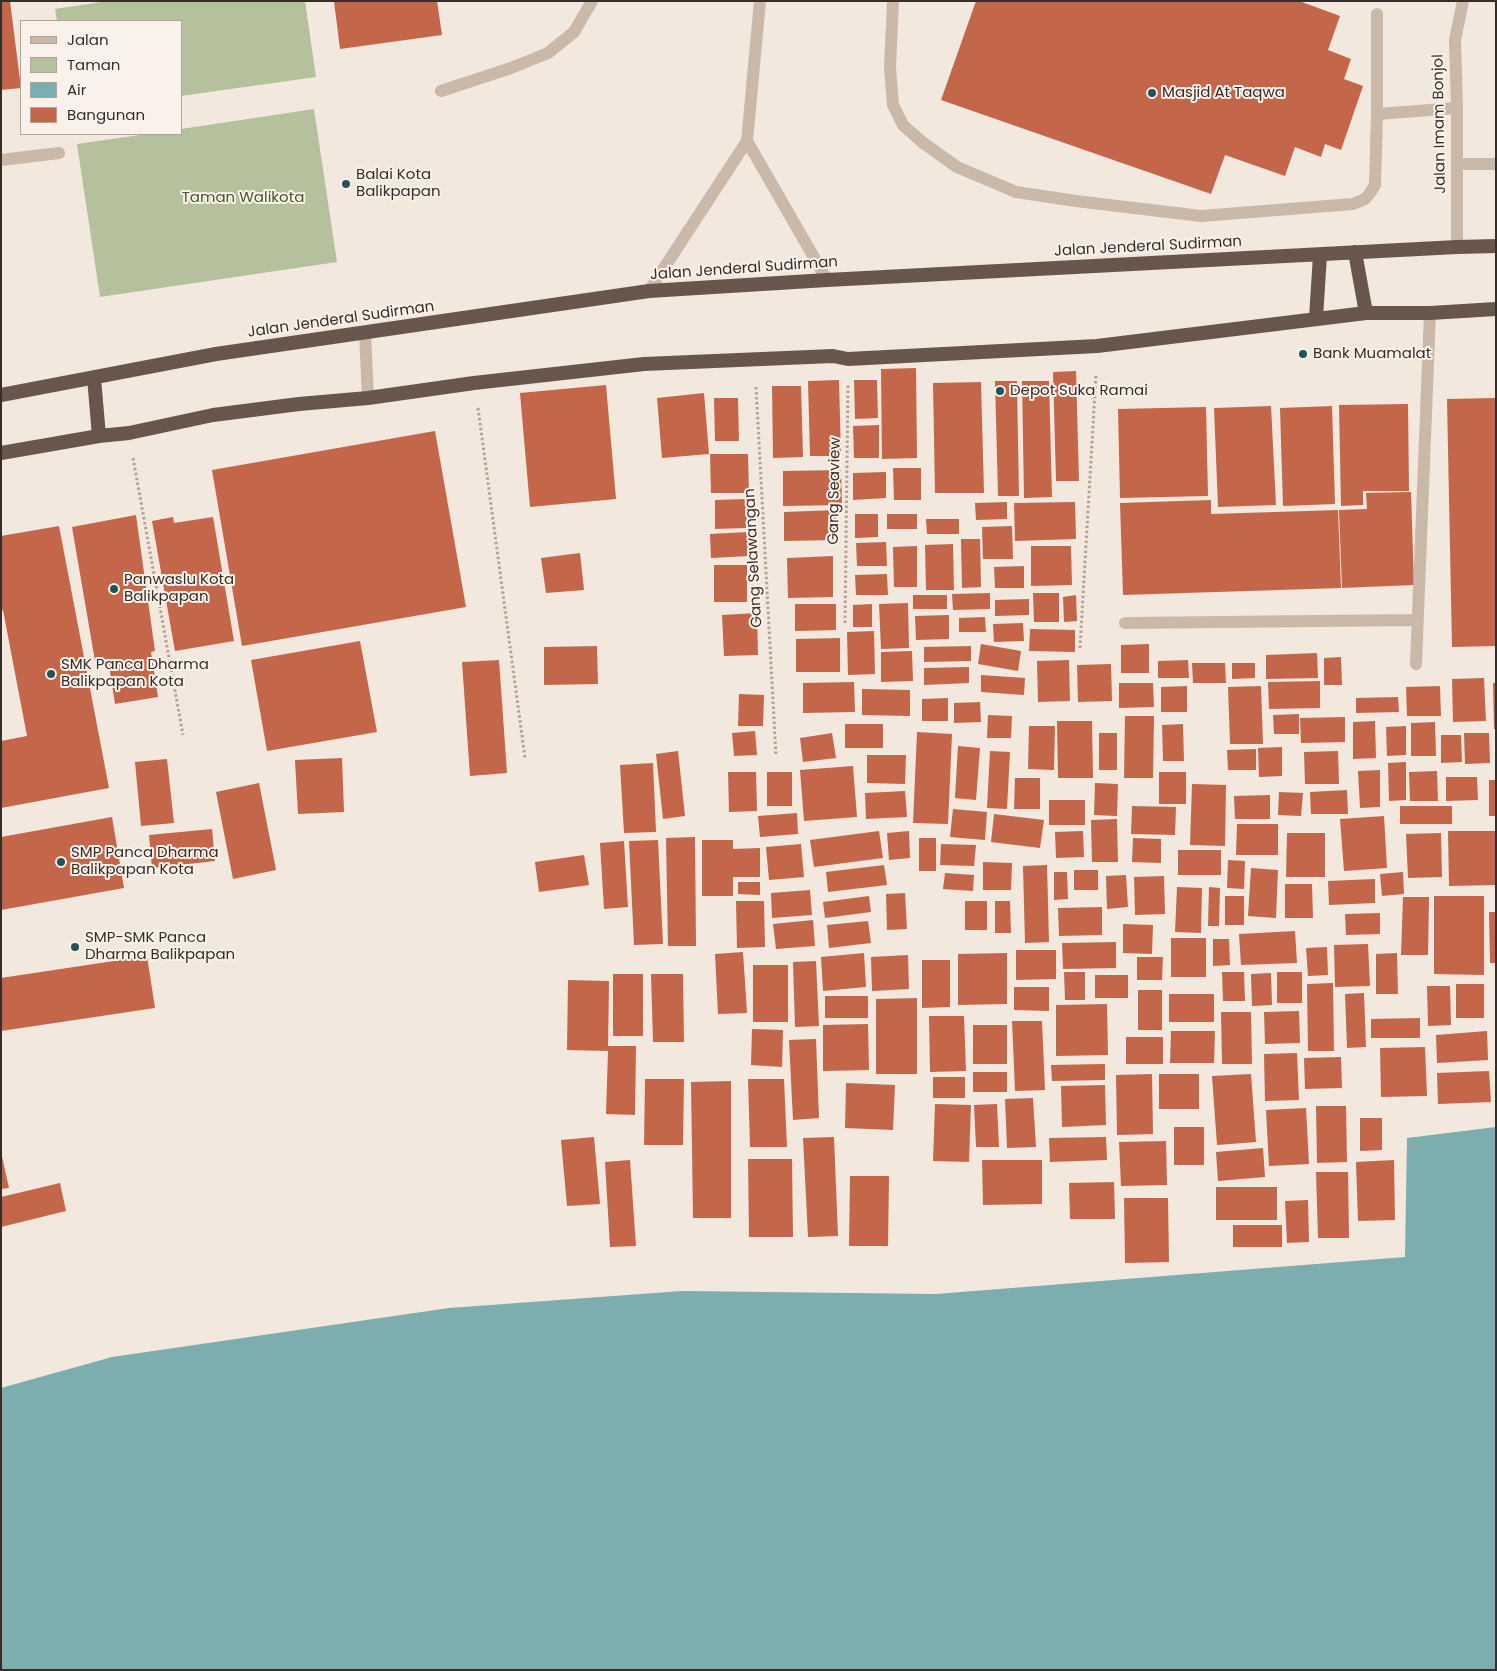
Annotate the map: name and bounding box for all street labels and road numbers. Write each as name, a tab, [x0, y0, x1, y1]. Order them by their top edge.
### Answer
street label: Jalan Imam Bonjol	[1430, 54, 1450, 194]
street label: Jalan Jenderal Sudirman	[1054, 233, 1242, 261]
street label: Jalan Jenderal Sudirman	[649, 253, 839, 285]
street label: Jalan Jenderal Sudirman	[247, 298, 435, 342]
street label: Gang Seaview	[825, 437, 845, 545]
street label: Gang Selawangan	[741, 488, 767, 628]

